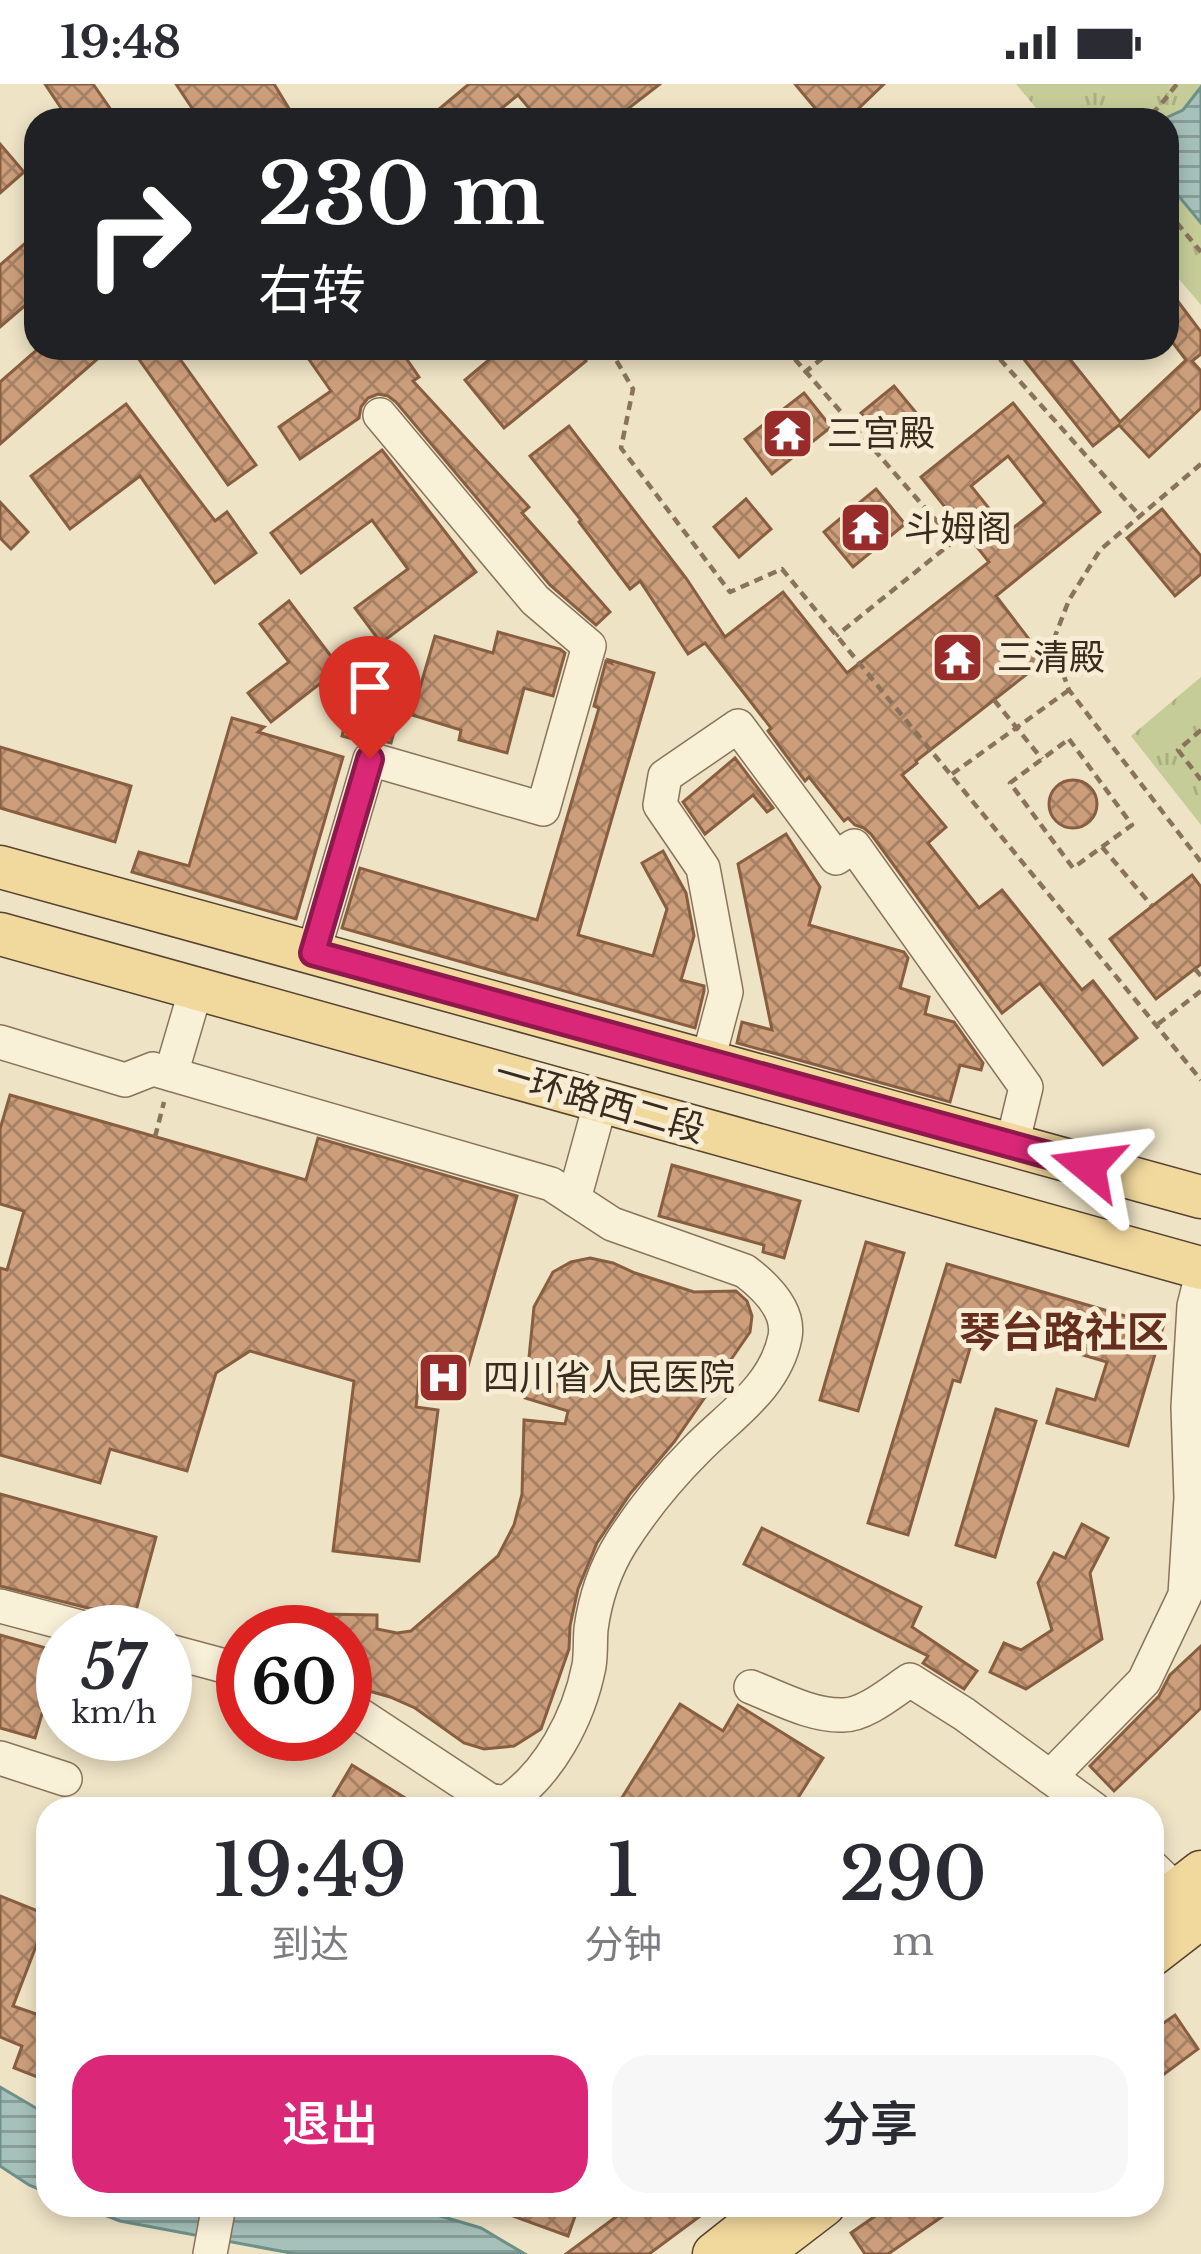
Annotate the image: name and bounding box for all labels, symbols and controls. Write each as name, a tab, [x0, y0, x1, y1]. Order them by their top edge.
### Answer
text: 19:48	[60, 14, 181, 70]
text: 230 m	[258, 143, 545, 247]
icon: right	[60, 156, 216, 312]
text: 右转	[258, 257, 366, 324]
temple icon: 三宫殿	[760, 405, 816, 461]
place label: 三宫殿	[827, 411, 935, 456]
temple icon: 斗姆阁	[837, 500, 893, 556]
place label: 斗姆阁	[904, 506, 1012, 551]
temple icon: 三清殿	[930, 629, 986, 685]
place label: 三清殿	[997, 635, 1105, 680]
pin	[319, 636, 421, 759]
icon: arrive	[337, 654, 403, 720]
street label: 一环路西二段	[490, 1050, 710, 1152]
position arrow	[1025, 1103, 1151, 1229]
district label: 琴台路社区	[959, 1306, 1169, 1358]
hospital icon: 四川省人民医院	[416, 1349, 472, 1405]
place label: 四川省人民医院	[483, 1355, 735, 1400]
speed limit sign: 60	[216, 1605, 372, 1761]
text: 57	[81, 1631, 147, 1705]
text: km/h	[71, 1694, 157, 1731]
text: 19:49	[213, 1826, 407, 1915]
text: 1	[607, 1826, 639, 1915]
text: 290	[839, 1830, 987, 1919]
text: m	[892, 1917, 934, 1966]
text: 到达	[271, 1920, 349, 1969]
text: 分钟	[584, 1920, 662, 1969]
button: 退出	[72, 2055, 588, 2193]
button: 分享	[612, 2055, 1128, 2193]

